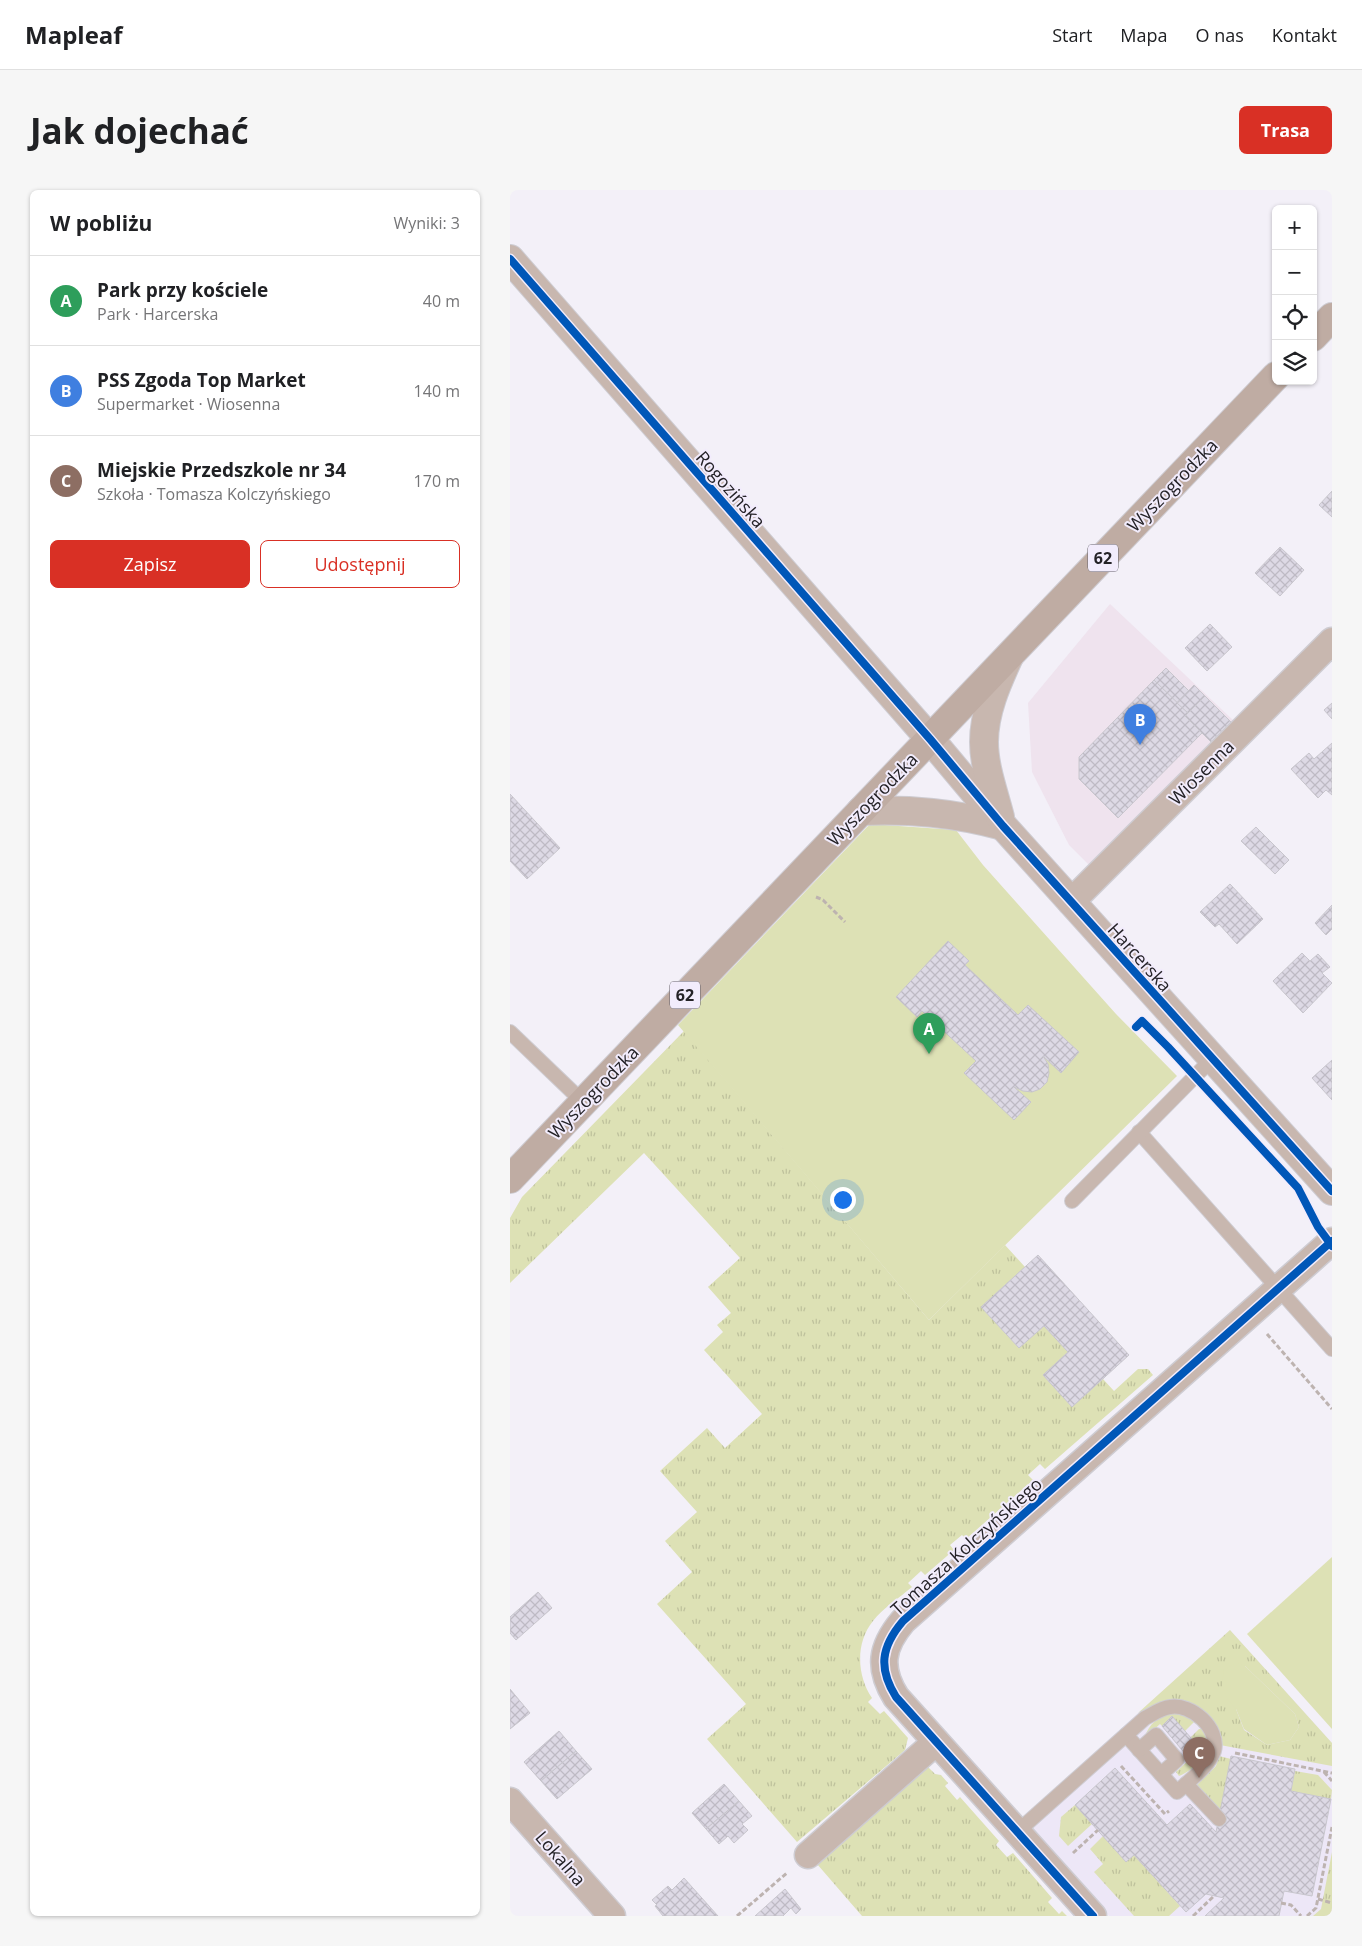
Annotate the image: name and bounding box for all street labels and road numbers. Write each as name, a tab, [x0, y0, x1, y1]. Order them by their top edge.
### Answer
street label: Wyszogrodzka	[1122, 433, 1222, 537]
street label: Rogozińska	[691, 445, 771, 533]
road number: 62	[1088, 544, 1118, 572]
street label: Wiosenna	[1163, 734, 1239, 810]
street label: Wyszogrodzka	[822, 747, 922, 851]
street label: Harcerska	[1103, 917, 1177, 997]
road number: 62	[670, 982, 700, 1008]
street label: Wyszogrodzka	[543, 1040, 643, 1144]
street label: Tomasza Kolczyńskiego	[885, 1472, 1047, 1620]
street label: Lokalna	[531, 1825, 591, 1891]

